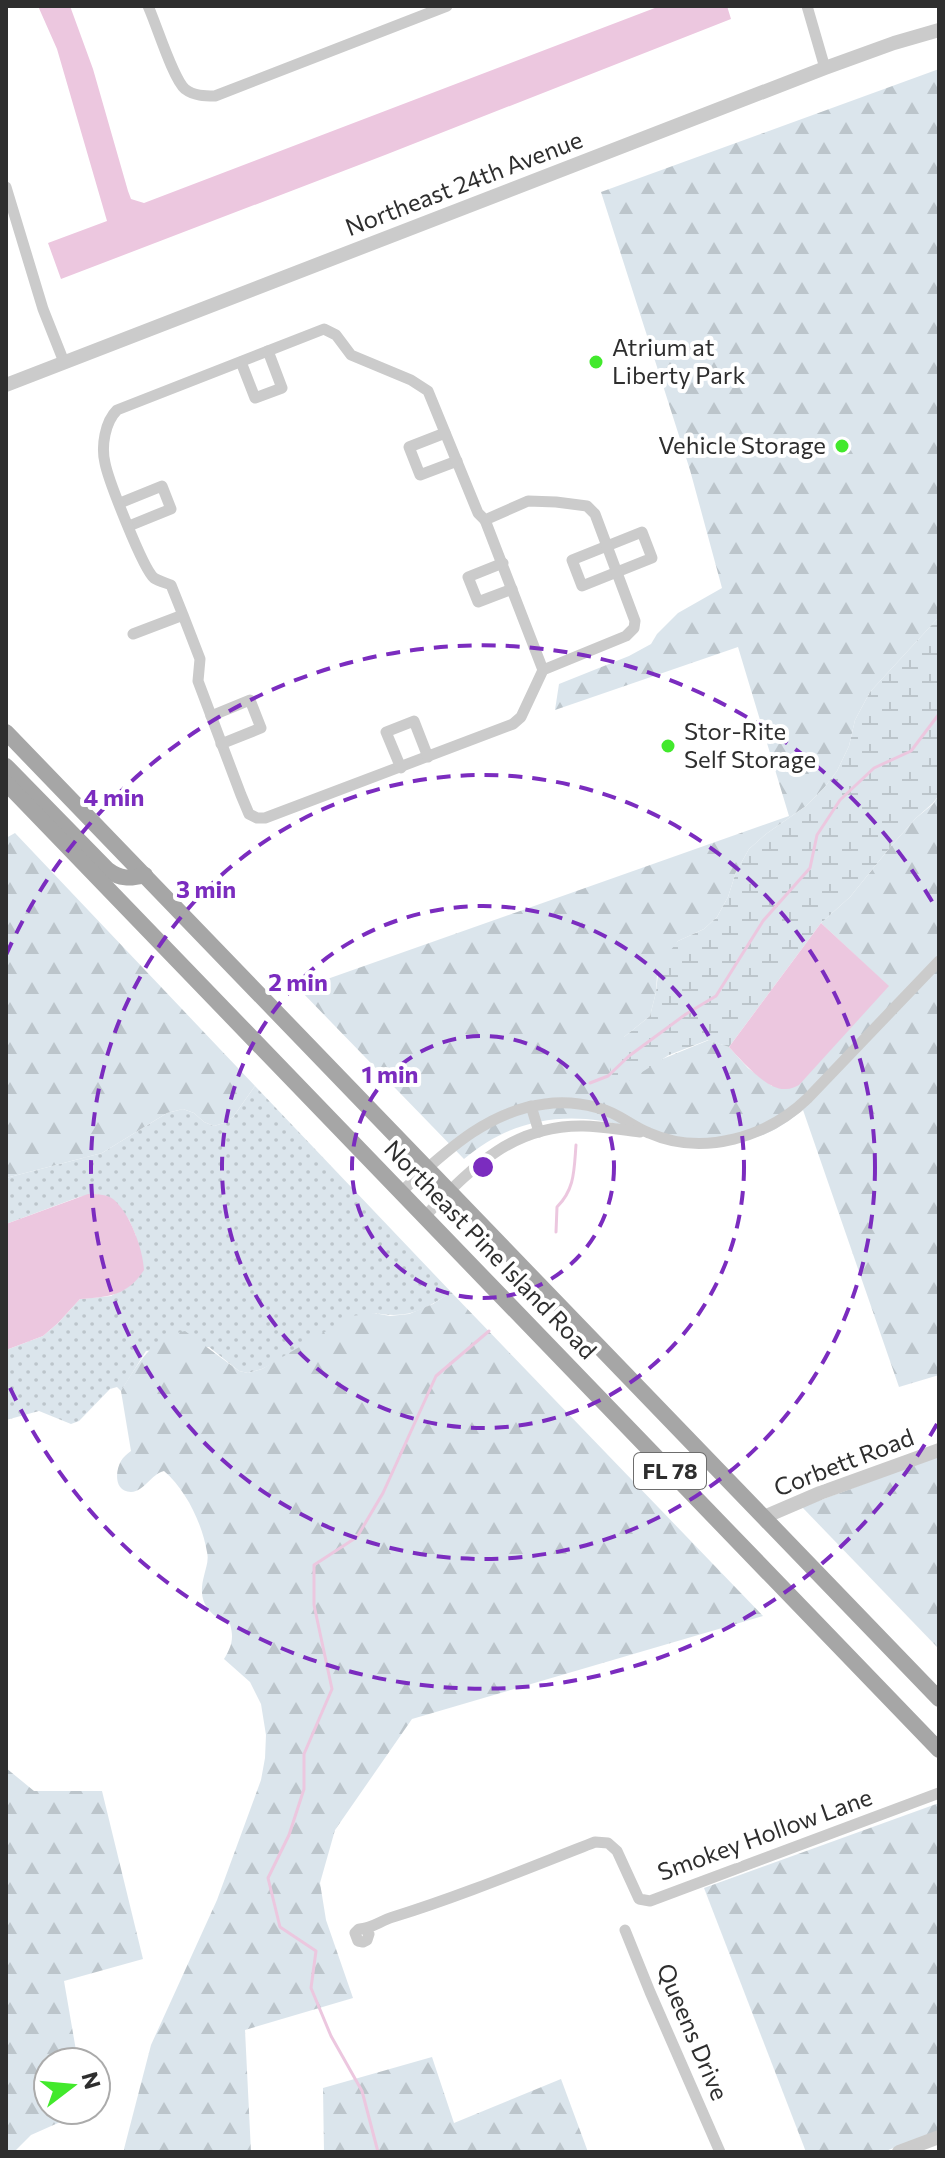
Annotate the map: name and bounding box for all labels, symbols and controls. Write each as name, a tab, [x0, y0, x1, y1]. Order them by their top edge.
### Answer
street label: Northeast 24th Avenue	[341, 124, 586, 241]
place label: Atrium at Liberty Park	[612, 332, 745, 389]
marker: Atrium at Liberty Park	[587, 353, 605, 371]
place label: Vehicle Storage	[658, 430, 826, 459]
marker: Vehicle Storage	[833, 437, 851, 455]
place label: Stor-Rite Self Storage	[684, 716, 816, 773]
marker: Stor-Rite Self Storage	[659, 737, 677, 755]
text: 4 min	[84, 782, 144, 811]
text: 3 min	[176, 874, 236, 903]
text: 2 min	[268, 967, 328, 996]
text: 1 min	[362, 1059, 418, 1088]
street label: Northeast Pine Island Road	[379, 1134, 603, 1364]
centre of rings	[469, 1153, 497, 1181]
street label: Corbett Road	[769, 1422, 917, 1502]
road number: FL 78	[634, 1453, 706, 1489]
street label: Smokey Hollow Lane	[653, 1781, 876, 1886]
street label: Queens Drive	[652, 1959, 735, 2104]
north arrow	[32, 2046, 112, 2126]
text: N	[76, 2069, 107, 2092]

